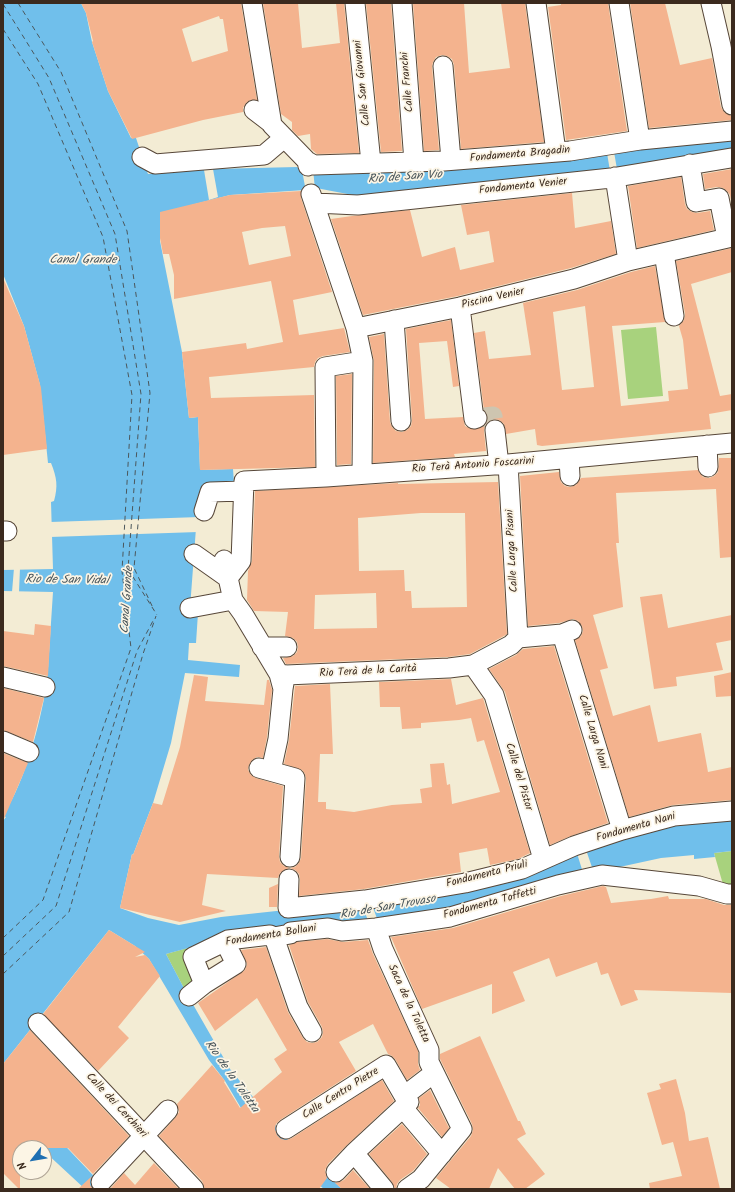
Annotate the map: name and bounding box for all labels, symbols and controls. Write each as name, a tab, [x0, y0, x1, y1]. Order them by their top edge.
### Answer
street label: Calle San Giovanni	[352, 39, 374, 127]
street label: Calle Franchi	[399, 51, 417, 113]
street label: Fondamenta Bragadin	[469, 144, 571, 166]
water label: Rio de San Vio	[367, 168, 443, 188]
street label: Fondamenta Venier	[478, 176, 568, 198]
water label: Canal Grande	[49, 254, 117, 268]
street label: Piscina Venier	[460, 285, 526, 313]
street label: Rio Terà Antonio Foscarini	[411, 455, 535, 477]
street label: Calle Larga Pisani	[504, 509, 522, 593]
water label: Canal Grande	[118, 566, 138, 634]
water label: Rio de San Vidal	[25, 573, 109, 589]
street label: Rio Terà de la Carità	[319, 663, 417, 681]
street label: Calle Larga Nani	[574, 693, 610, 771]
street label: Calle del Pistor	[501, 742, 535, 812]
street label: Fondamenta Nani	[595, 810, 677, 846]
street label: Fondamenta Priuli	[445, 858, 529, 892]
street label: Fondamenta Toffetti	[442, 885, 538, 923]
water label: Rio de San Trovaso	[339, 893, 437, 923]
street label: Fondamenta Bollani	[225, 922, 317, 950]
street label: Saca de la Toletta	[384, 963, 432, 1045]
water label: Rio de la Toletta	[201, 1038, 261, 1116]
street label: Calle Centro Pietre	[300, 1065, 382, 1123]
street label: Calle dei Cerchieri	[83, 1071, 149, 1141]
north arrow	[12, 1140, 52, 1180]
text: N	[13, 1158, 32, 1173]

